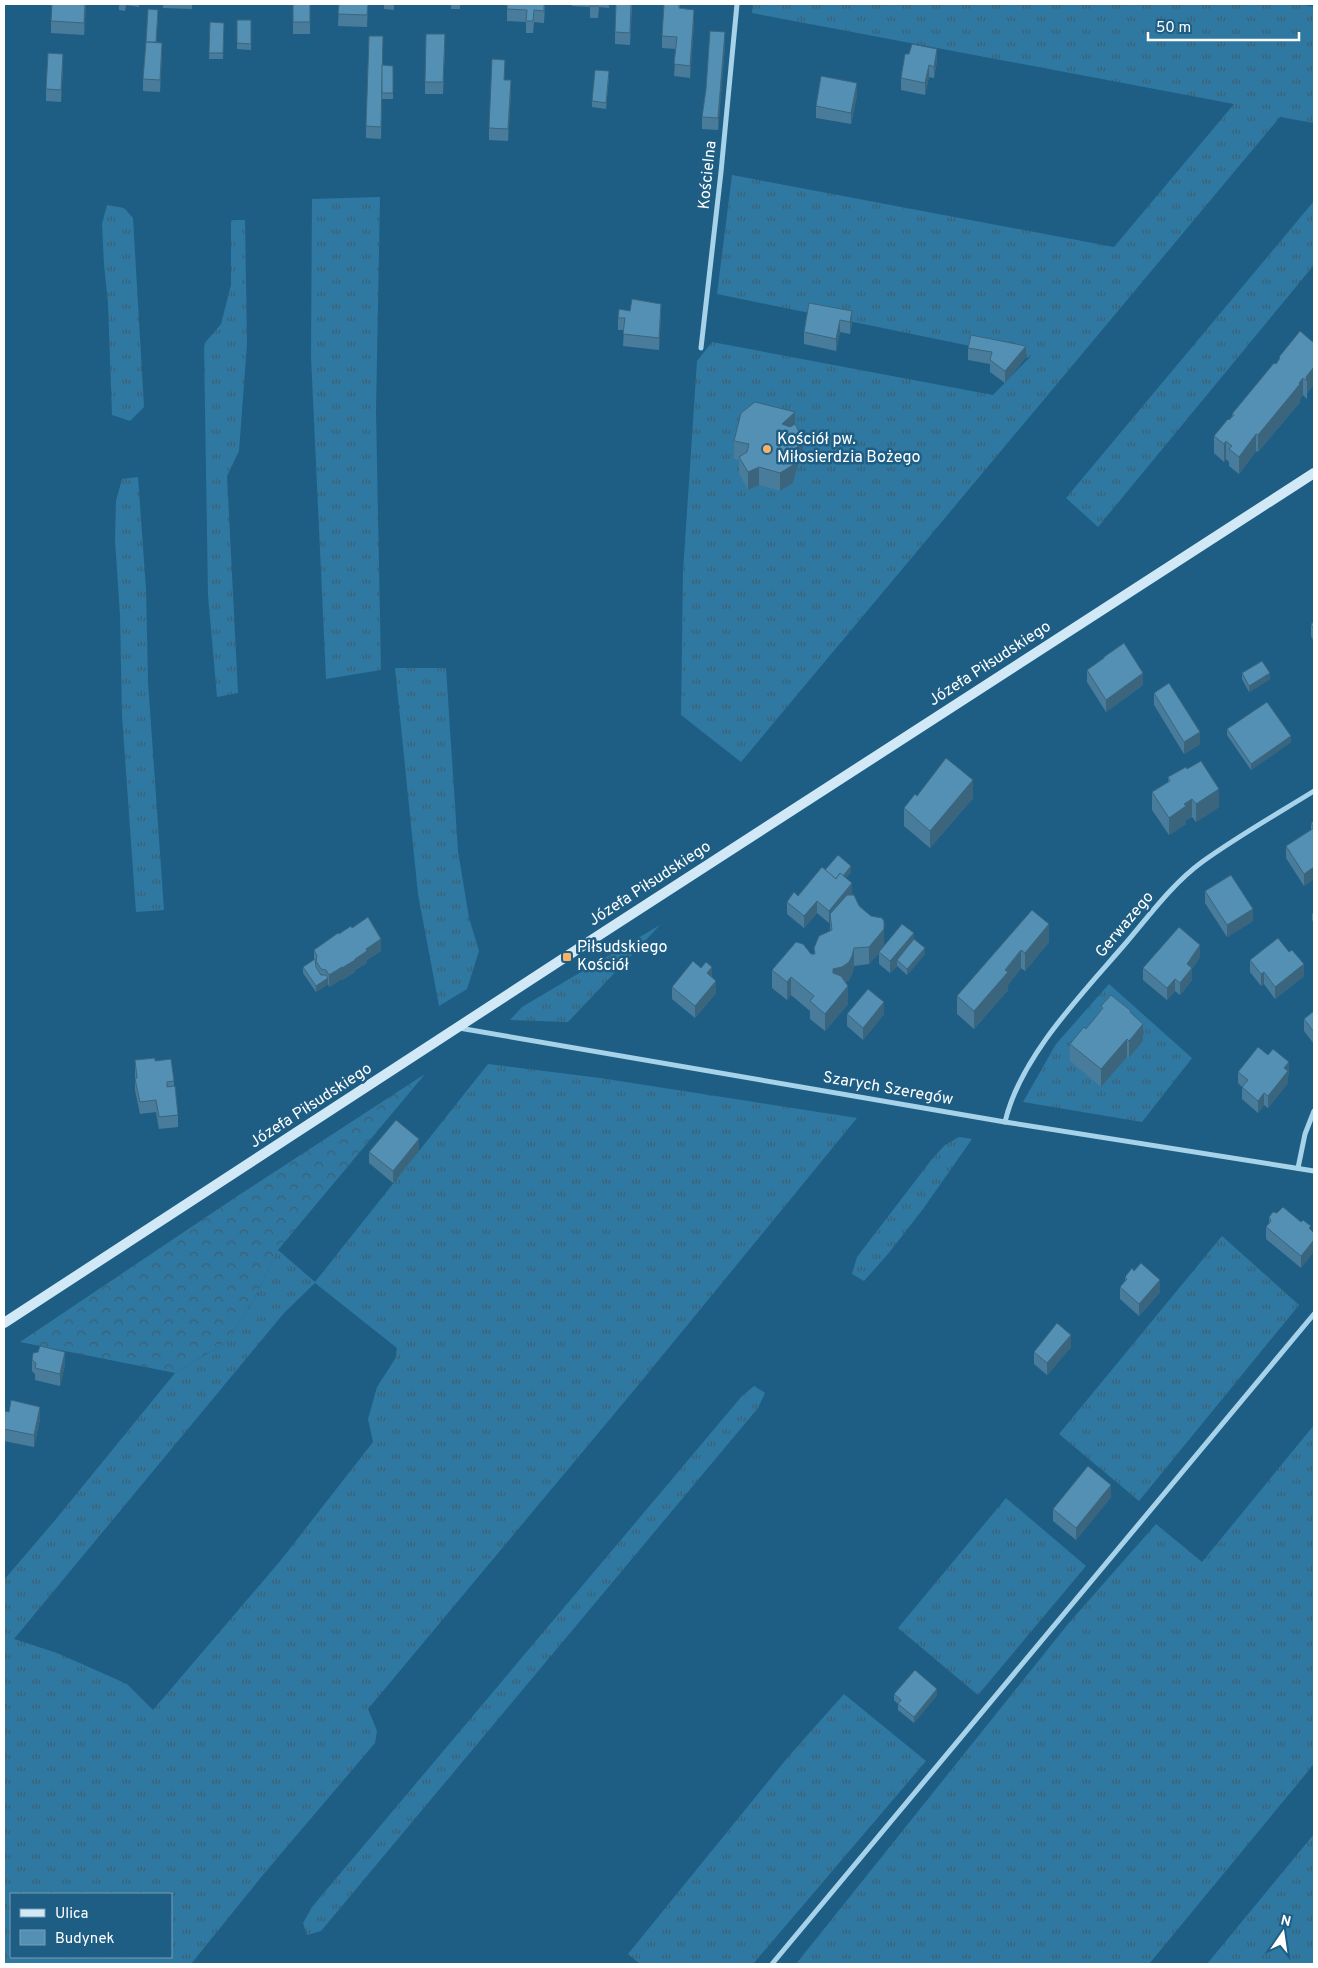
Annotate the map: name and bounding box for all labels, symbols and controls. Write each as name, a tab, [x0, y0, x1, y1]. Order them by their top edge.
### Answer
scale bar	[1148, 10, 1299, 42]
text: 50 m	[1156, 19, 1191, 38]
street label: Kościelna	[694, 140, 722, 210]
place label: Kościół pw. Miłosierdzia Bożego	[777, 430, 921, 468]
marker: Kościół pw. Miłosierdzia Bożego	[761, 443, 773, 455]
street label: Józefa Piłsudskiego	[925, 617, 1055, 711]
street label: Józefa Piłsudskiego	[585, 837, 715, 931]
street label: Gerwazego	[1091, 888, 1159, 962]
place label: Piłsudskiego Kościół	[577, 938, 668, 976]
marker: Piłsudskiego Kościół	[561, 951, 573, 963]
street label: Józefa Piłsudskiego	[246, 1059, 376, 1153]
street label: Szarych Szeregów	[821, 1068, 955, 1110]
legend	[10, 1893, 172, 1958]
text: Ulica	[55, 1905, 88, 1924]
north arrow	[1258, 1908, 1308, 1958]
text: N	[1279, 1912, 1292, 1931]
text: Budynek	[55, 1930, 114, 1949]

